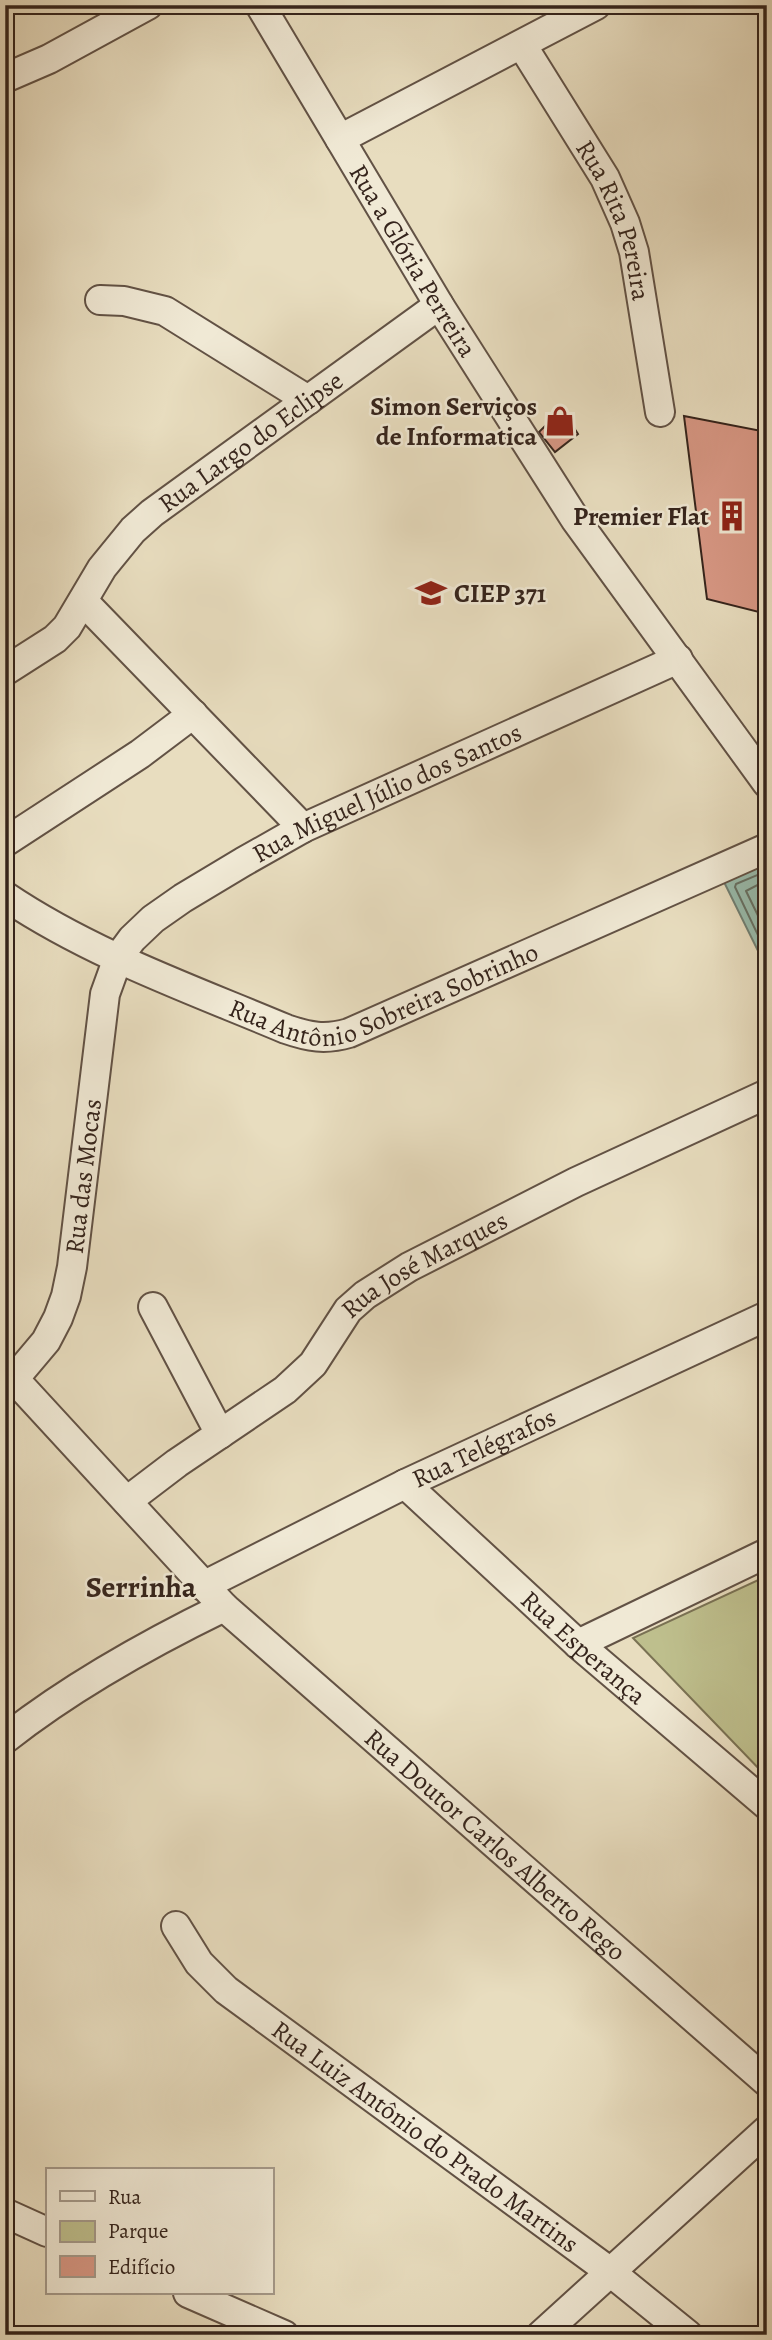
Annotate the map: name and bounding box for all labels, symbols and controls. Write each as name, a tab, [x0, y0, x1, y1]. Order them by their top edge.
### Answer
street label: Rua Rita Pereira	[568, 133, 659, 303]
street label: Rua a Glória Perreira	[341, 157, 485, 364]
street label: Rua Largo do Eclipse	[151, 363, 350, 520]
place label: Simon Serviços de Informatica	[370, 389, 537, 454]
shop icon: Simon Serviços de Informatica	[543, 404, 577, 438]
place label: Premier Flat	[573, 499, 709, 534]
building icon: Premier Flat	[715, 499, 749, 533]
school or university icon: CIEP 371	[414, 576, 448, 610]
place label: CIEP 371	[454, 576, 546, 611]
street label: Rua Miguel Júlio dos Santos	[246, 714, 527, 871]
street label: Rua Antônio Sobreira Sobrinho	[224, 934, 544, 1055]
street label: Rua das Mocas	[56, 1097, 110, 1256]
street label: Rua José Marques	[333, 1202, 513, 1326]
street label: Rua Telégrafos	[406, 1399, 561, 1496]
district label: Serrinha	[86, 1567, 197, 1607]
street label: Rua Esperança	[513, 1582, 654, 1712]
street label: Rua Doutor Carlos Alberto Rego	[357, 1720, 634, 1968]
street label: Rua Luiz Antônio do Prado Martins	[265, 2012, 586, 2261]
legend	[46, 2168, 273, 2294]
text: Rua	[108, 2183, 142, 2211]
text: Parque	[108, 2217, 168, 2245]
text: Edifício	[108, 2253, 175, 2281]

